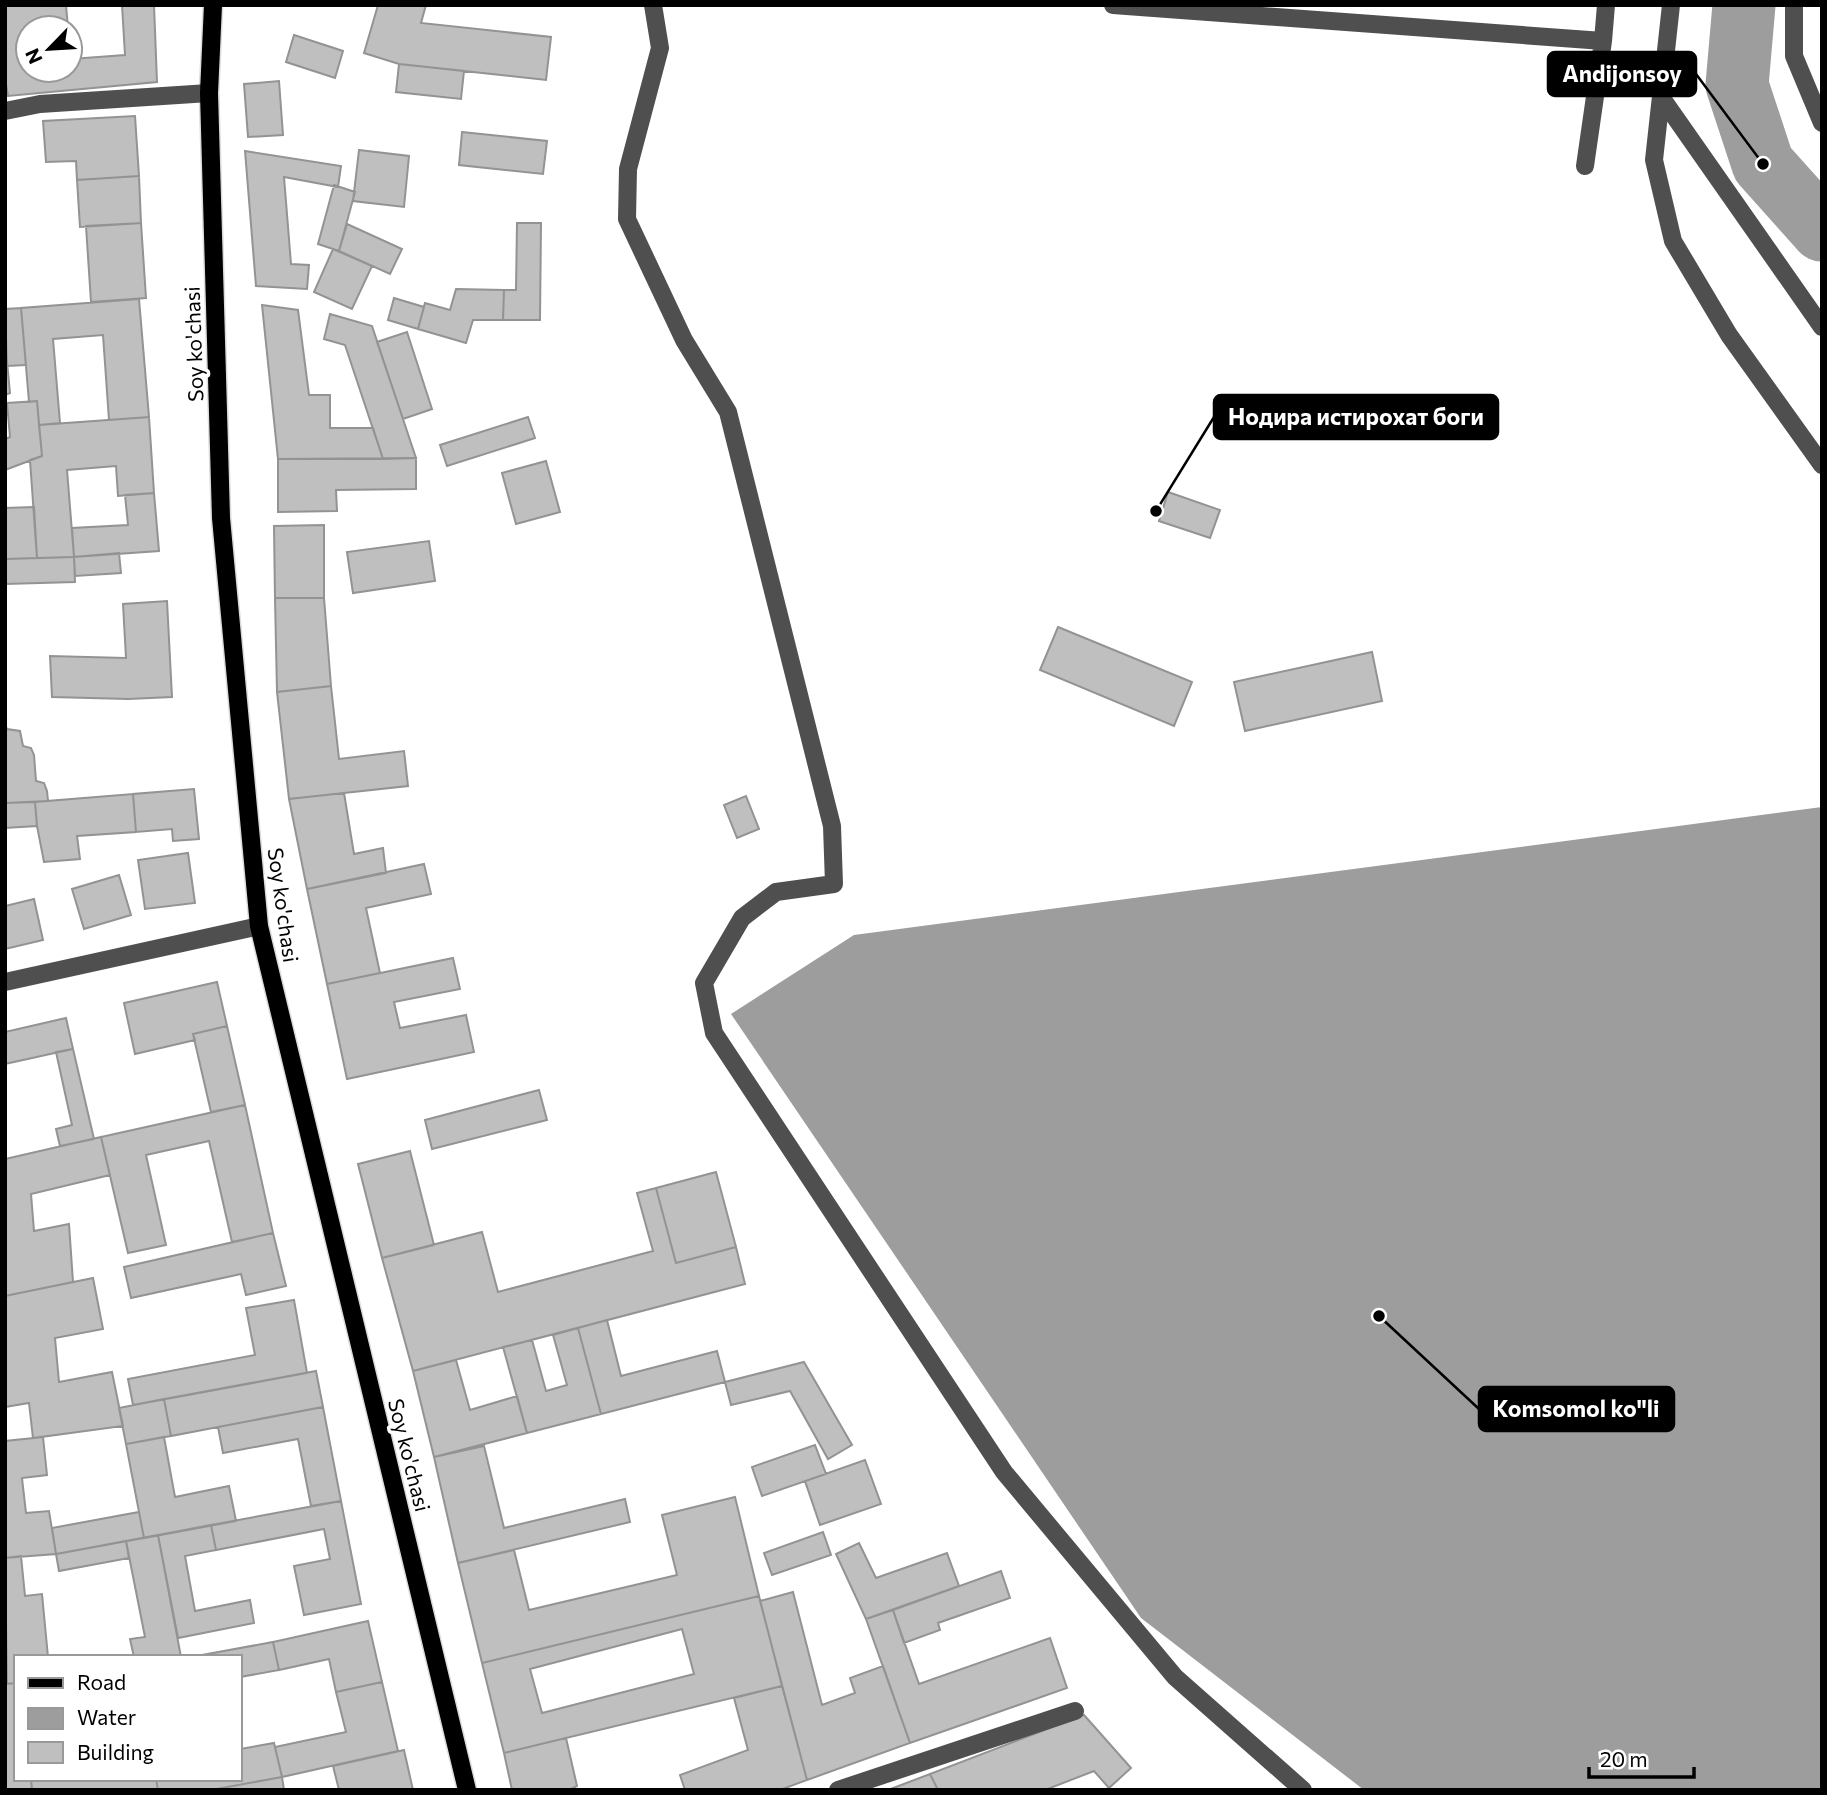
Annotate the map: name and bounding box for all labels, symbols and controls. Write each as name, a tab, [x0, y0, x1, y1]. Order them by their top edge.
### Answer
north arrow	[14, 14, 84, 84]
text: N	[20, 45, 47, 68]
callout: Andijonsoy	[1548, 52, 1696, 96]
text: Andijonsoy	[1562, 59, 1682, 87]
street label: Soy ko'chasi	[178, 286, 208, 402]
callout: Нодира истирохат боги	[1214, 395, 1498, 439]
text: Нодира истирохат боги	[1228, 402, 1484, 430]
street label: Soy ko'chasi	[264, 846, 304, 964]
callout: Komsomol ko"li	[1479, 1387, 1674, 1431]
text: Komsomol ko"li	[1493, 1394, 1659, 1422]
street label: Soy ko'chasi	[384, 1396, 436, 1514]
legend	[14, 1655, 242, 1781]
text: Road	[77, 1669, 126, 1694]
text: Water	[77, 1704, 136, 1729]
scale bar	[1589, 1736, 1694, 1780]
text: Building	[77, 1739, 154, 1764]
text: 20 m	[1600, 1746, 1648, 1771]

